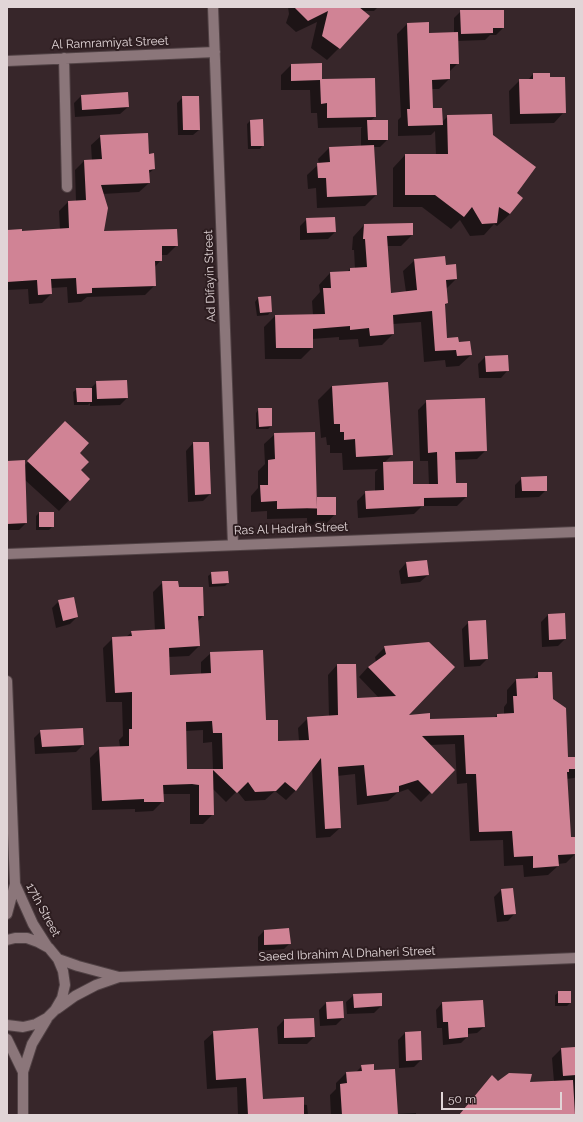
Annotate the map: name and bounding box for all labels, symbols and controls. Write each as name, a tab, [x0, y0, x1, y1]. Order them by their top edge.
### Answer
street label: Al Ramramiyat Street	[51, 34, 169, 52]
street label: Ad Difayin Street	[201, 230, 219, 322]
street label: Ras Al Hadrah Street	[234, 520, 348, 538]
street label: 17th Street	[23, 881, 63, 939]
street label: Saeed Ibrahim Al Dhaheri Street	[258, 944, 436, 964]
scale bar	[443, 1084, 564, 1110]
text: 50 m	[448, 1092, 476, 1106]

